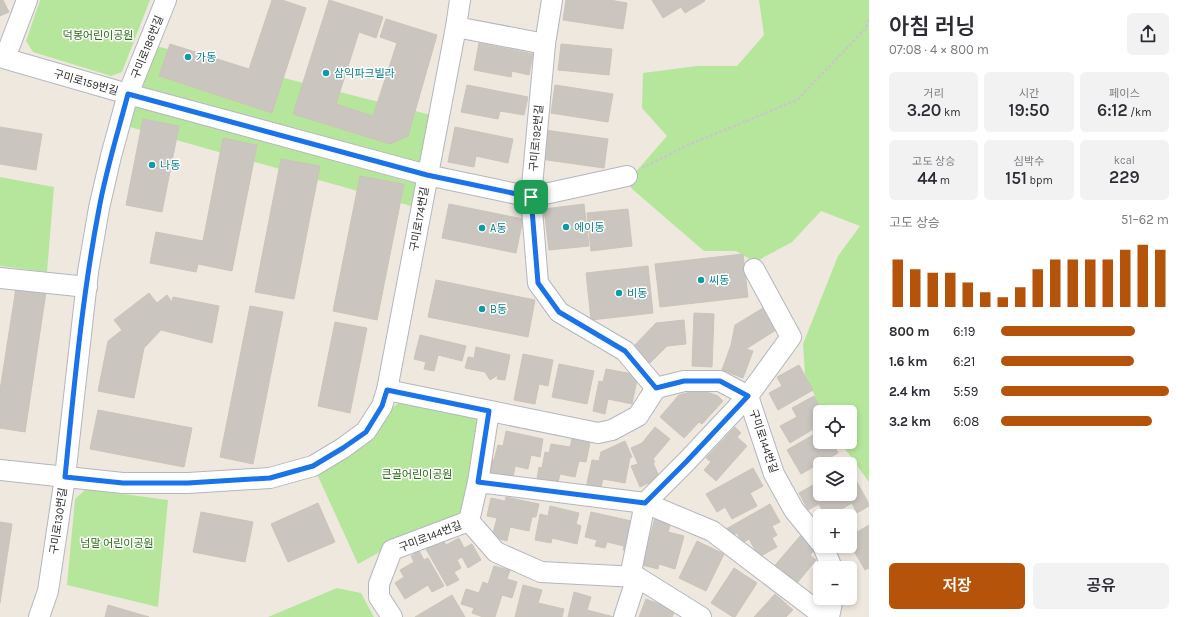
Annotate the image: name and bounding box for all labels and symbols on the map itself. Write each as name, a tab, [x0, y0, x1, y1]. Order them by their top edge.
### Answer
street label: 구미로186번길	[129, 14, 166, 81]
park label: 덕봉어린이공원	[63, 29, 133, 42]
place label: 가동	[196, 51, 216, 64]
marker: 가동	[183, 52, 193, 62]
street label: 구미로159번길	[52, 67, 120, 98]
place label: 삼익파크빌라	[334, 67, 395, 80]
marker: 삼익파크빌라	[321, 68, 331, 78]
street label: 구미로192번길	[527, 104, 546, 172]
place label: 나동	[160, 159, 180, 172]
marker: 나동	[147, 160, 157, 170]
pin	[514, 180, 548, 214]
street label: 구미로174번길	[407, 186, 432, 252]
place label: 에이동	[574, 221, 604, 234]
place label: A동	[490, 222, 506, 235]
marker: 에이동	[561, 222, 571, 232]
marker: A동	[477, 223, 487, 233]
place label: 씨동	[709, 274, 729, 287]
marker: 씨동	[696, 275, 706, 285]
place label: 비동	[627, 287, 647, 300]
marker: 비동	[614, 288, 624, 298]
place label: B동	[490, 303, 507, 316]
marker: B동	[477, 304, 487, 314]
street label: 구미로144번길	[747, 408, 781, 475]
park label: 큰골어린이공원	[382, 468, 452, 481]
street label: 구미로130번길	[47, 487, 70, 555]
street label: 구미로144번길	[397, 518, 464, 554]
park label: 넘말 어린이공원	[80, 537, 154, 550]

